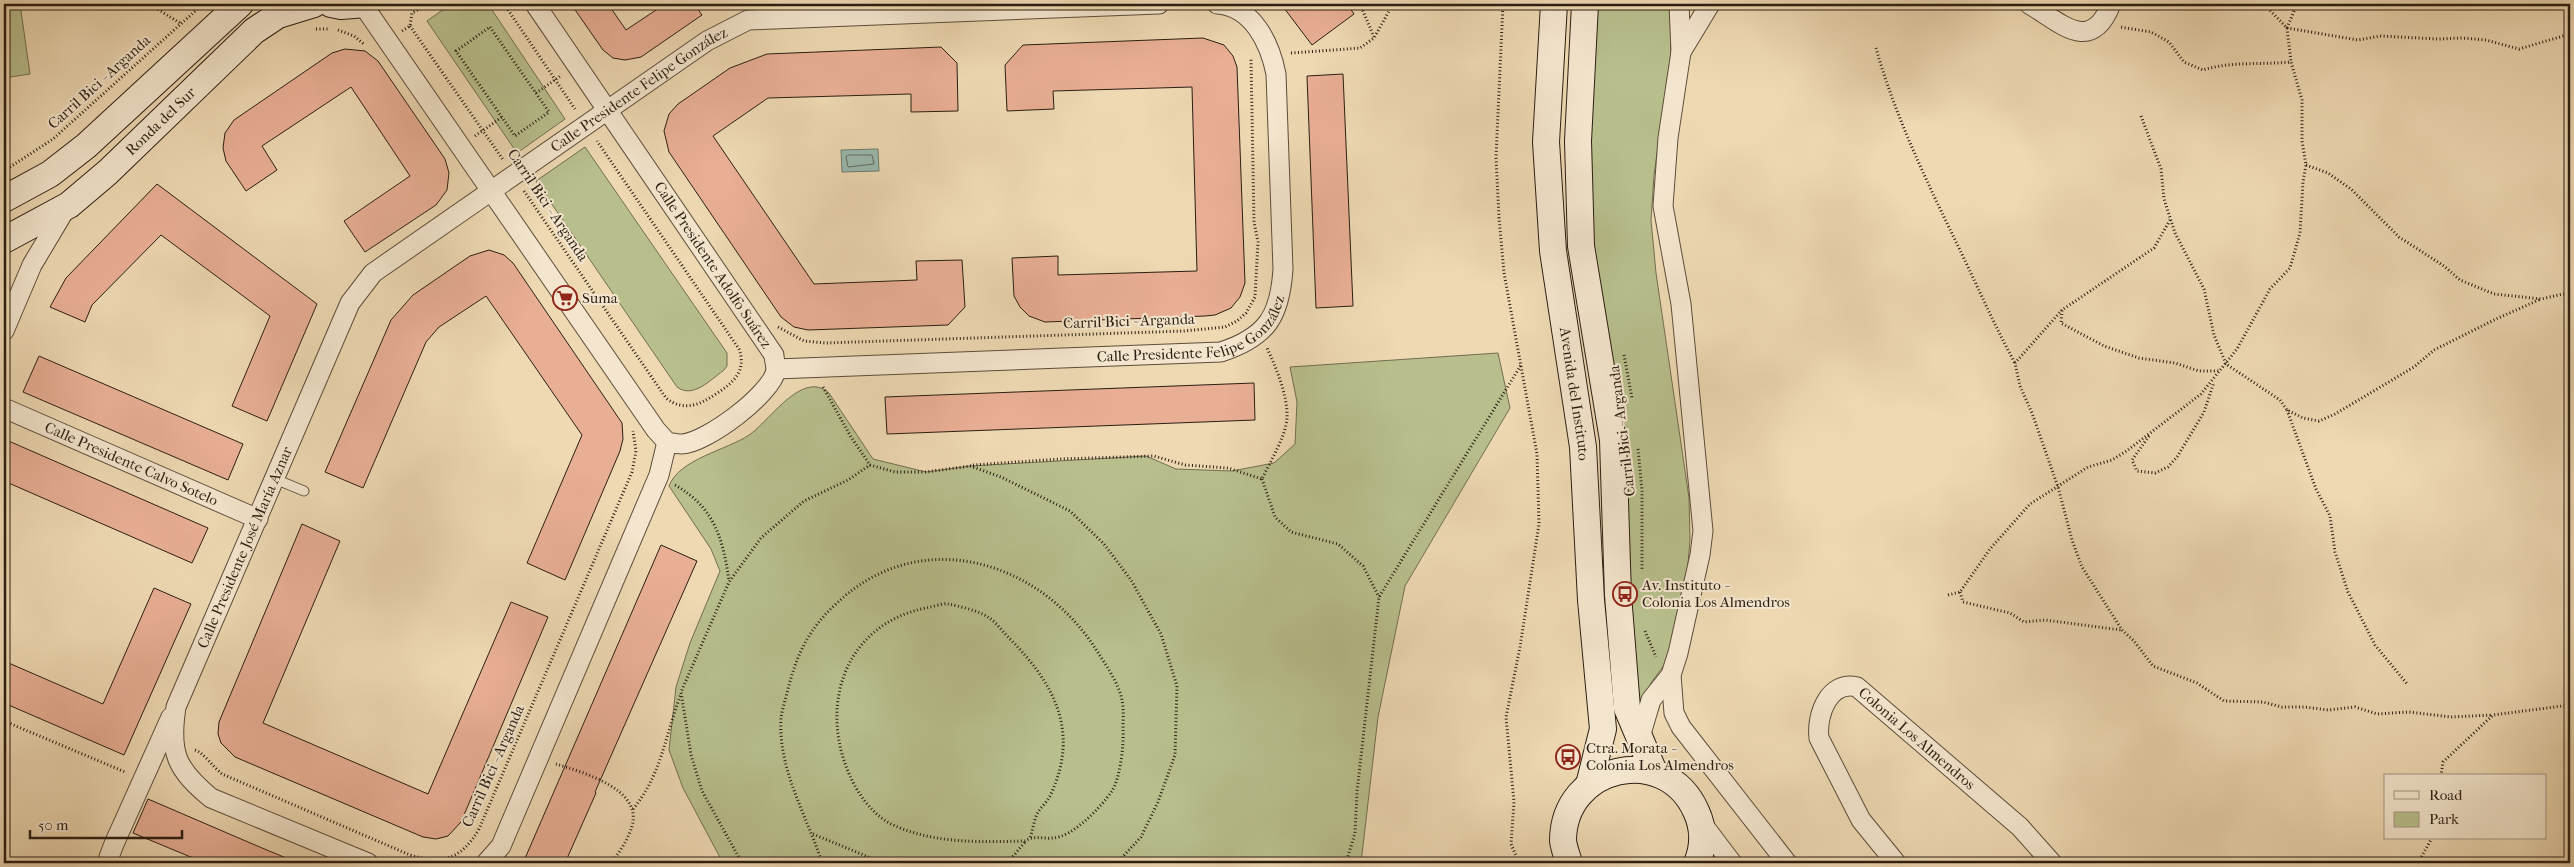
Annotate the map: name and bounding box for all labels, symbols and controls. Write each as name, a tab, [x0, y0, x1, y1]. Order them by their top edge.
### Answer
street label: Calle Presidente Felipe González	[547, 23, 730, 156]
street label: Carril Bici - Arganda	[44, 31, 155, 133]
street label: Ronda del Sur	[122, 83, 200, 159]
street label: Carril Bici - Arganda	[504, 145, 593, 266]
street label: Calle Presidente Adolfo Suárez	[650, 178, 776, 352]
supermarket icon: Suma	[552, 285, 578, 311]
place label: Suma	[582, 289, 619, 307]
street label: Calle Presidente Felipe González	[1096, 293, 1288, 366]
street label: Carril Bici - Arganda	[1063, 310, 1196, 332]
street label: Avenida del Instituto	[1556, 325, 1593, 462]
street label: Carril Bici - Arganda	[1605, 363, 1639, 498]
street label: Calle Presidente Calvo Sotelo	[42, 418, 221, 510]
street label: Calle Presidente José María Aznar	[193, 443, 296, 651]
place label: Av. Instituto - Colonia Los Almendros	[1641, 576, 1790, 611]
bus stop icon: Av. Instituto - Colonia Los Almendros	[1612, 581, 1638, 607]
street label: Colonia Los Almendros	[1855, 683, 1979, 794]
street label: Carril Bici - Arganda	[458, 701, 528, 830]
place label: Ctra. Morata - Colonia Los Almendros	[1586, 739, 1734, 774]
bus stop icon: Ctra. Morata - Colonia Los Almendros	[1555, 744, 1581, 770]
legend	[2384, 774, 2546, 840]
text: Road	[2429, 786, 2463, 804]
scale bar	[30, 807, 182, 839]
text: Park	[2429, 810, 2459, 828]
text: 50 m	[38, 816, 69, 834]

